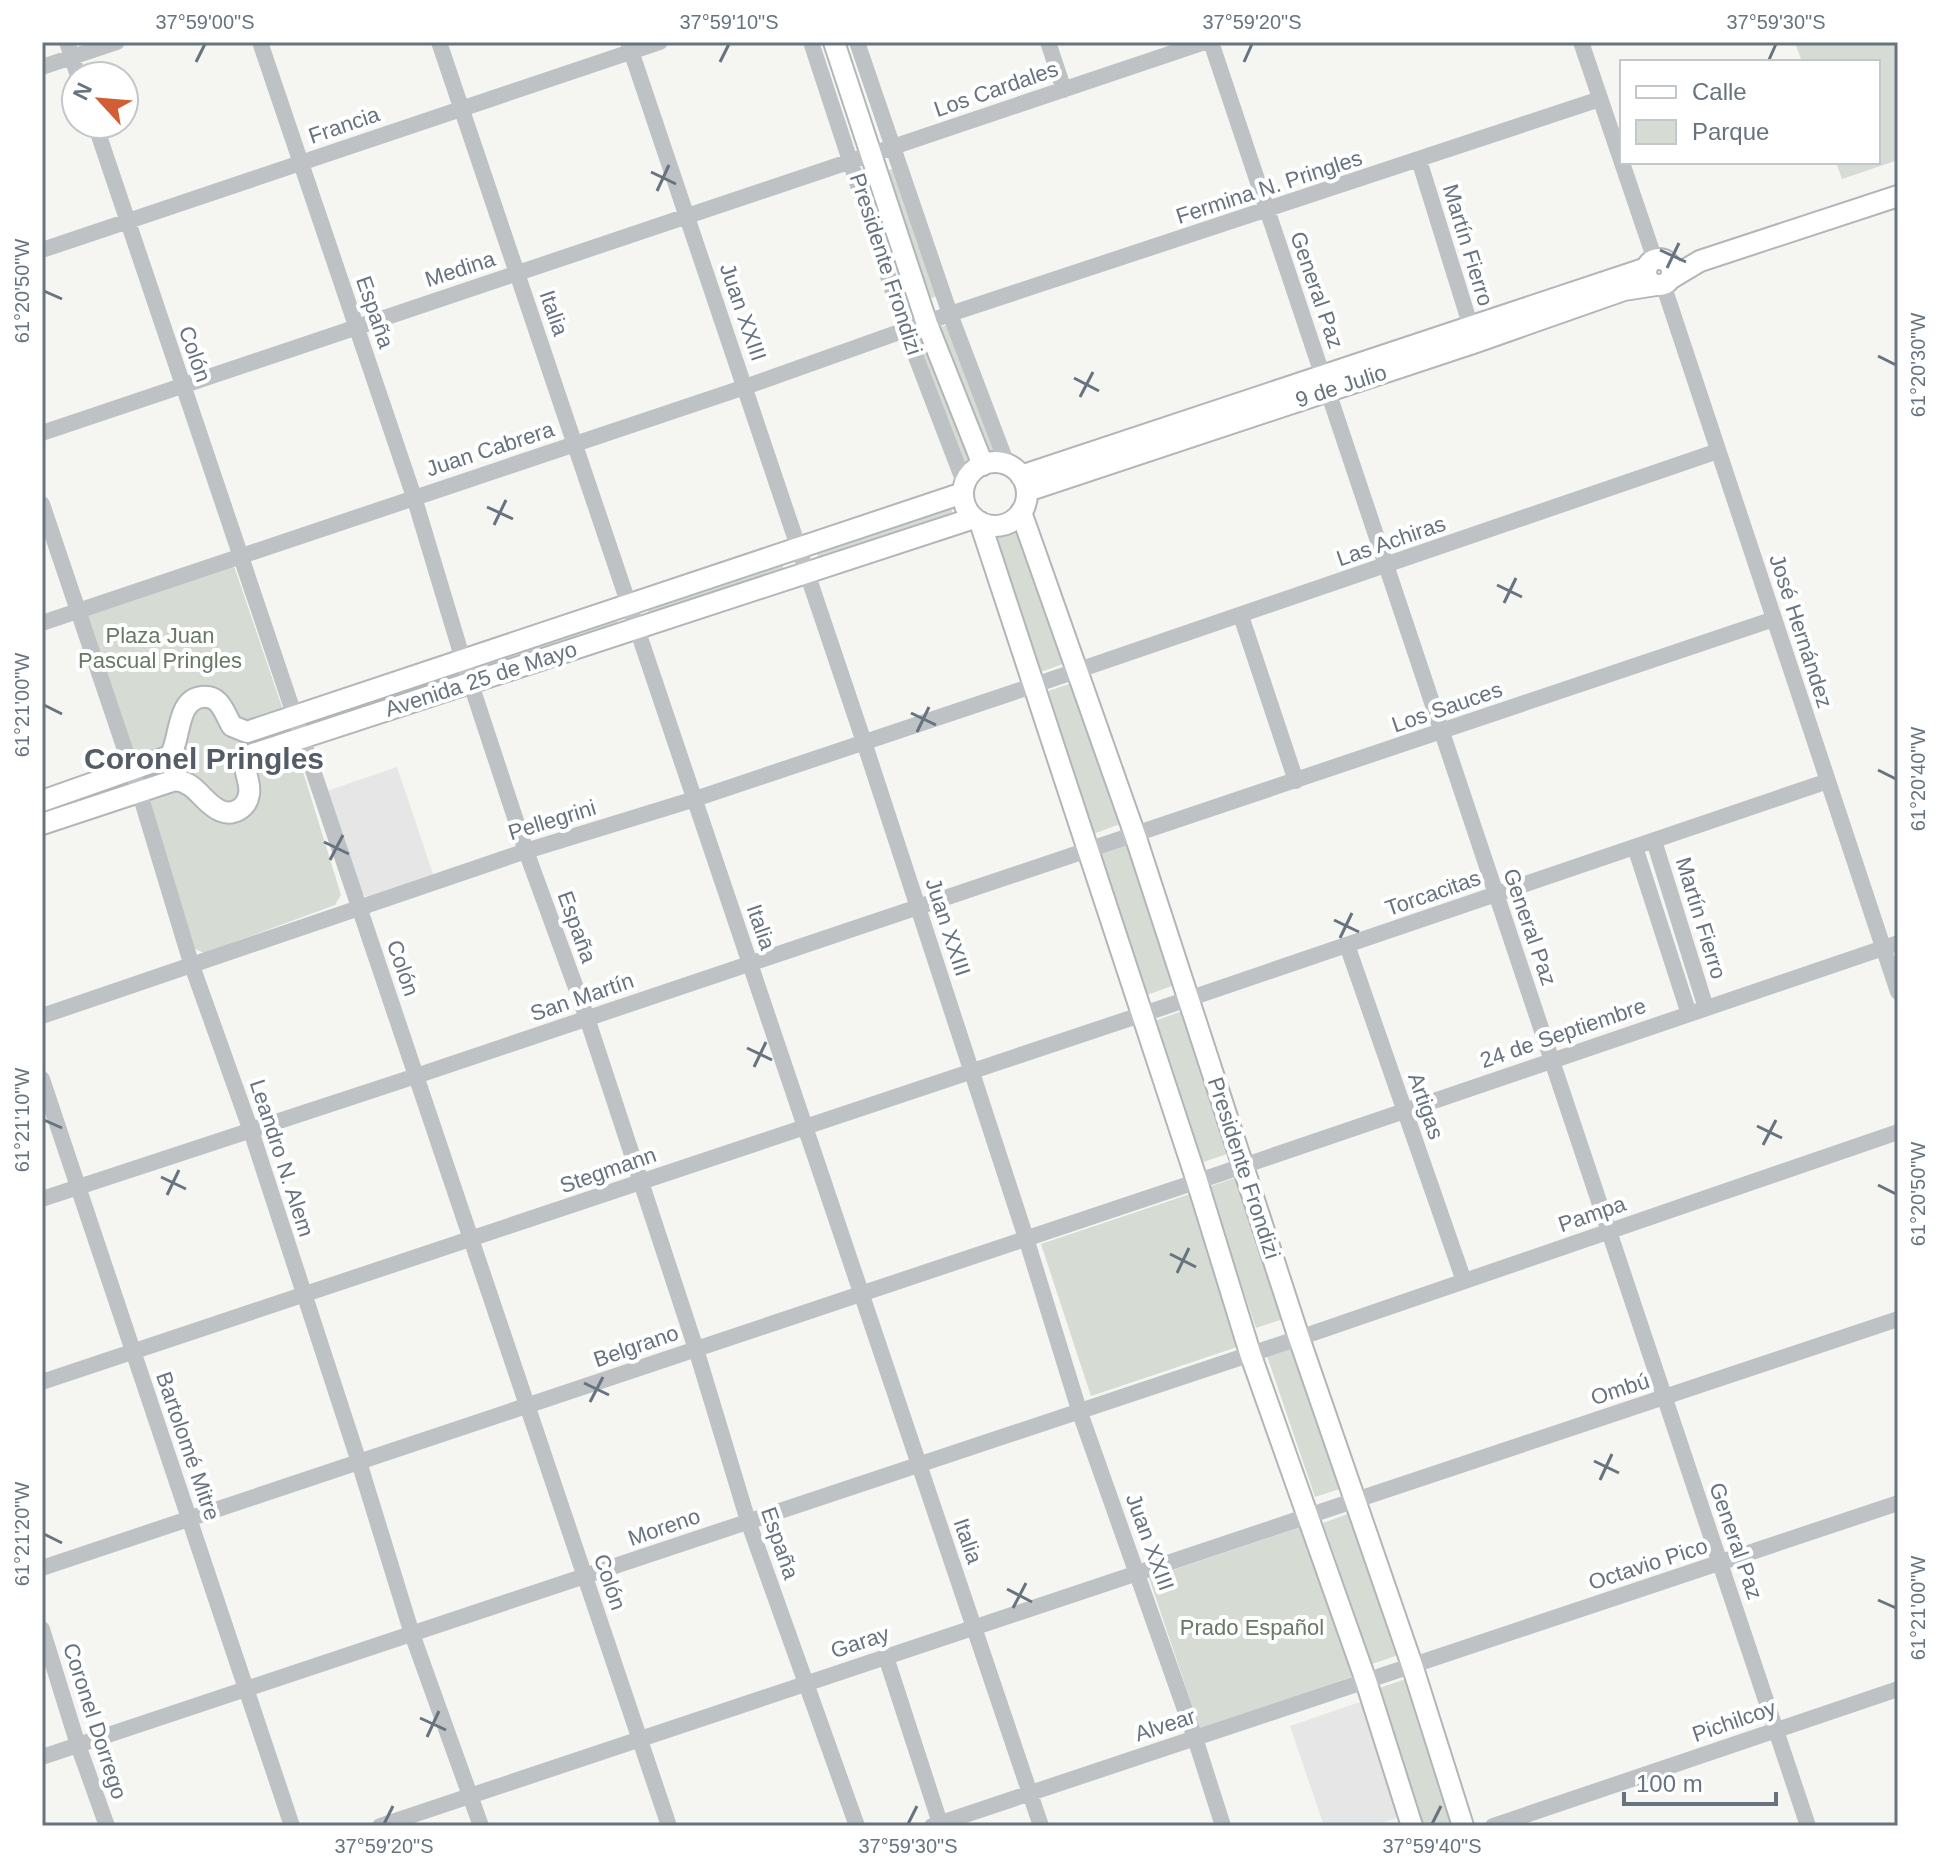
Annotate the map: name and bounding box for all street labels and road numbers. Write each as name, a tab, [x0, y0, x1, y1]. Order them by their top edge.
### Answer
street label: Los Cardales	[931, 56, 1061, 122]
street label: Francia	[305, 101, 383, 149]
street label: Fermina N. Pringles	[1173, 145, 1365, 229]
street label: Presidente Frondizi	[845, 170, 927, 358]
street label: Martín Fierro	[1438, 181, 1498, 309]
street label: General Paz	[1285, 228, 1349, 352]
street label: Medina	[422, 246, 499, 292]
street label: Juan XXIII	[715, 260, 771, 364]
street label: España	[351, 273, 399, 352]
street label: Italia	[535, 287, 574, 340]
street label: Colón	[174, 323, 216, 385]
street label: 9 de Julio	[1292, 360, 1390, 412]
street label: Juan Cabrera	[423, 416, 558, 481]
street label: Las Achiras	[1333, 511, 1449, 571]
street label: José Hernández	[1764, 551, 1838, 711]
street label: Avenida 25 de Mayo	[382, 636, 580, 722]
street label: Los Sauces	[1389, 676, 1505, 738]
street label: Pellegrini	[505, 795, 599, 845]
street label: Martín Fierro	[1671, 854, 1731, 982]
street label: Torcacitas	[1382, 865, 1484, 921]
street label: General Paz	[1498, 865, 1562, 989]
street label: Juan XXIII	[920, 875, 976, 979]
street label: España	[552, 888, 602, 967]
street label: Italia	[742, 901, 781, 954]
street label: Colón	[382, 937, 424, 999]
street label: San Martín	[527, 968, 637, 1026]
street label: 24 de Septiembre	[1477, 993, 1649, 1073]
street label: Artigas	[1403, 1070, 1449, 1142]
street label: Presidente Frondizi	[1203, 1074, 1285, 1262]
street label: Leandro N. Alem	[245, 1076, 319, 1240]
street label: Stegmann	[557, 1142, 659, 1198]
street label: Pampa	[1555, 1191, 1630, 1237]
street label: Belgrano	[590, 1320, 682, 1372]
street label: Ombú	[1588, 1368, 1652, 1410]
street label: Bartolomé Mitre	[151, 1369, 225, 1523]
street label: General Paz	[1704, 1479, 1768, 1603]
street label: Juan XXIII	[1121, 1490, 1179, 1594]
street label: Moreno	[625, 1503, 703, 1551]
street label: España	[756, 1504, 804, 1583]
street label: Italia	[949, 1515, 988, 1568]
street label: Octavio Pico	[1585, 1533, 1711, 1595]
street label: Colón	[589, 1551, 631, 1613]
street label: Garay	[828, 1621, 892, 1663]
street label: Coronel Dorrego	[58, 1640, 132, 1802]
street label: Pichilcoy	[1689, 1695, 1779, 1747]
street label: Alvear	[1131, 1703, 1199, 1747]

